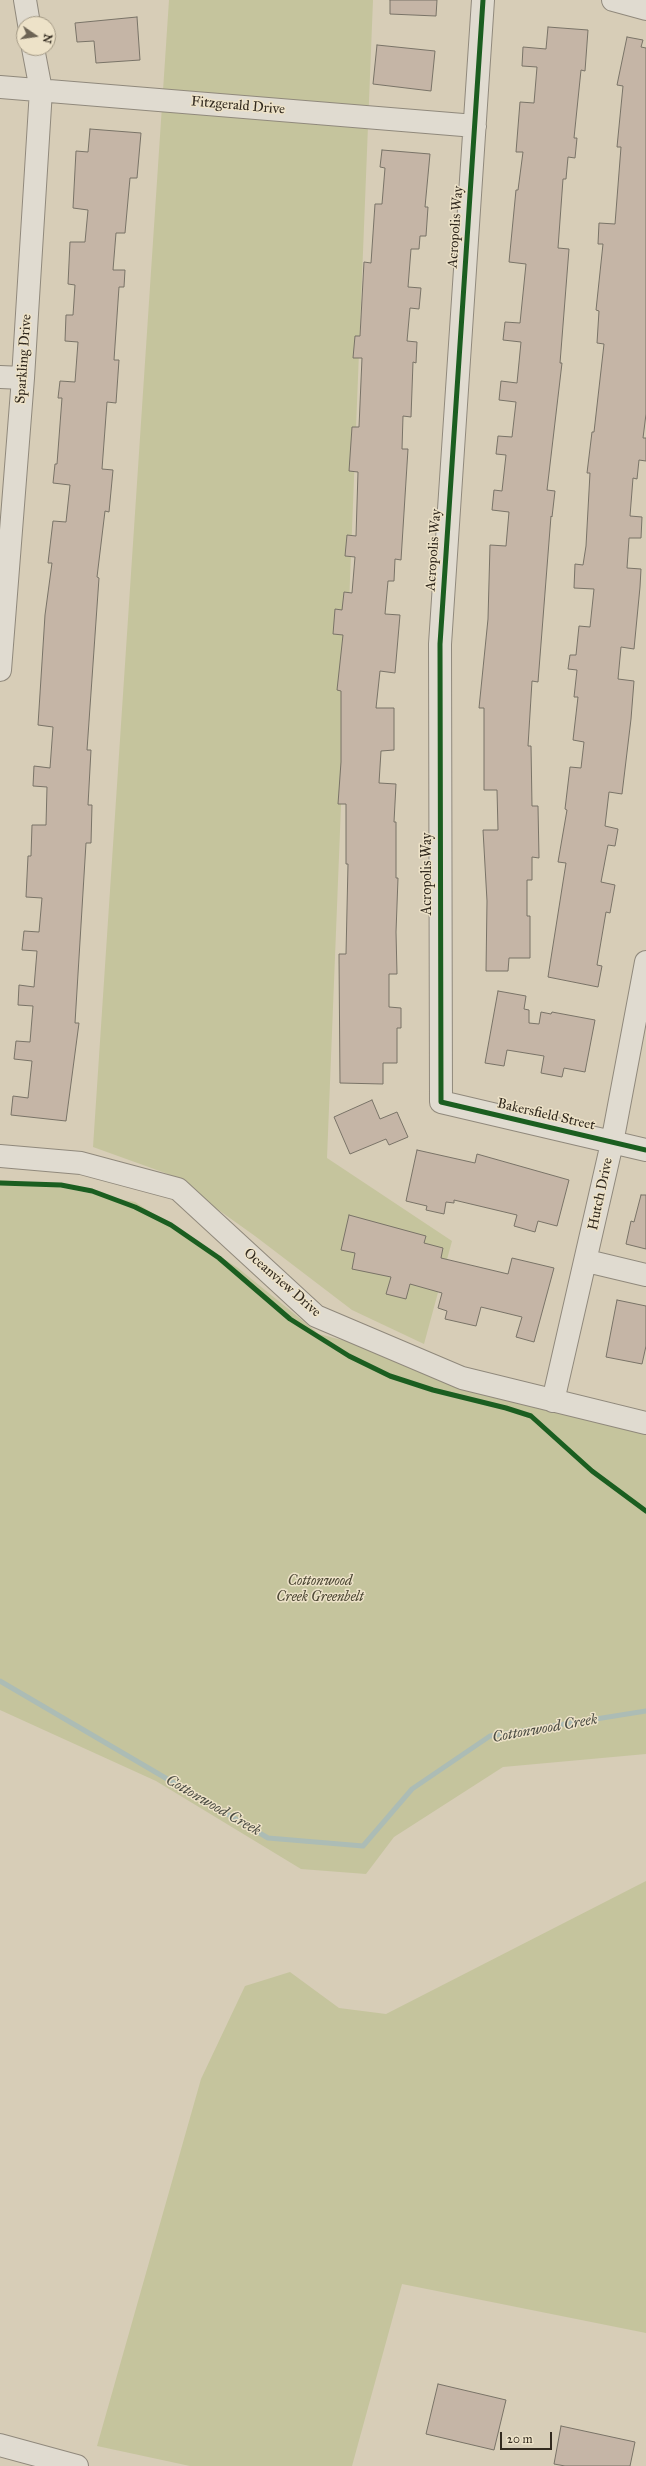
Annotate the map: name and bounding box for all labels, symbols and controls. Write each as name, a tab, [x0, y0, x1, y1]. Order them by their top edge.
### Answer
north arrow	[16, 16, 56, 56]
text: N	[40, 33, 55, 45]
street label: Fitzgerald Drive	[190, 94, 286, 118]
street label: Acropolis Way	[445, 185, 467, 269]
street label: Sparkling Drive	[12, 314, 36, 404]
street label: Acropolis Way	[423, 508, 445, 592]
street label: Acropolis Way	[420, 833, 436, 915]
street label: Bakersfield Street	[495, 1096, 597, 1134]
street label: Hutch Drive	[585, 1156, 617, 1232]
street label: Oceanview Drive	[240, 1245, 324, 1321]
park label: Cottonwood Creek Greenbelt	[276, 1574, 364, 1606]
water label: Cottonwood Creek	[491, 1711, 599, 1747]
water label: Cottonwood Creek	[162, 1772, 264, 1840]
scale bar	[502, 2424, 554, 2450]
text: 20 m	[507, 2432, 533, 2446]

